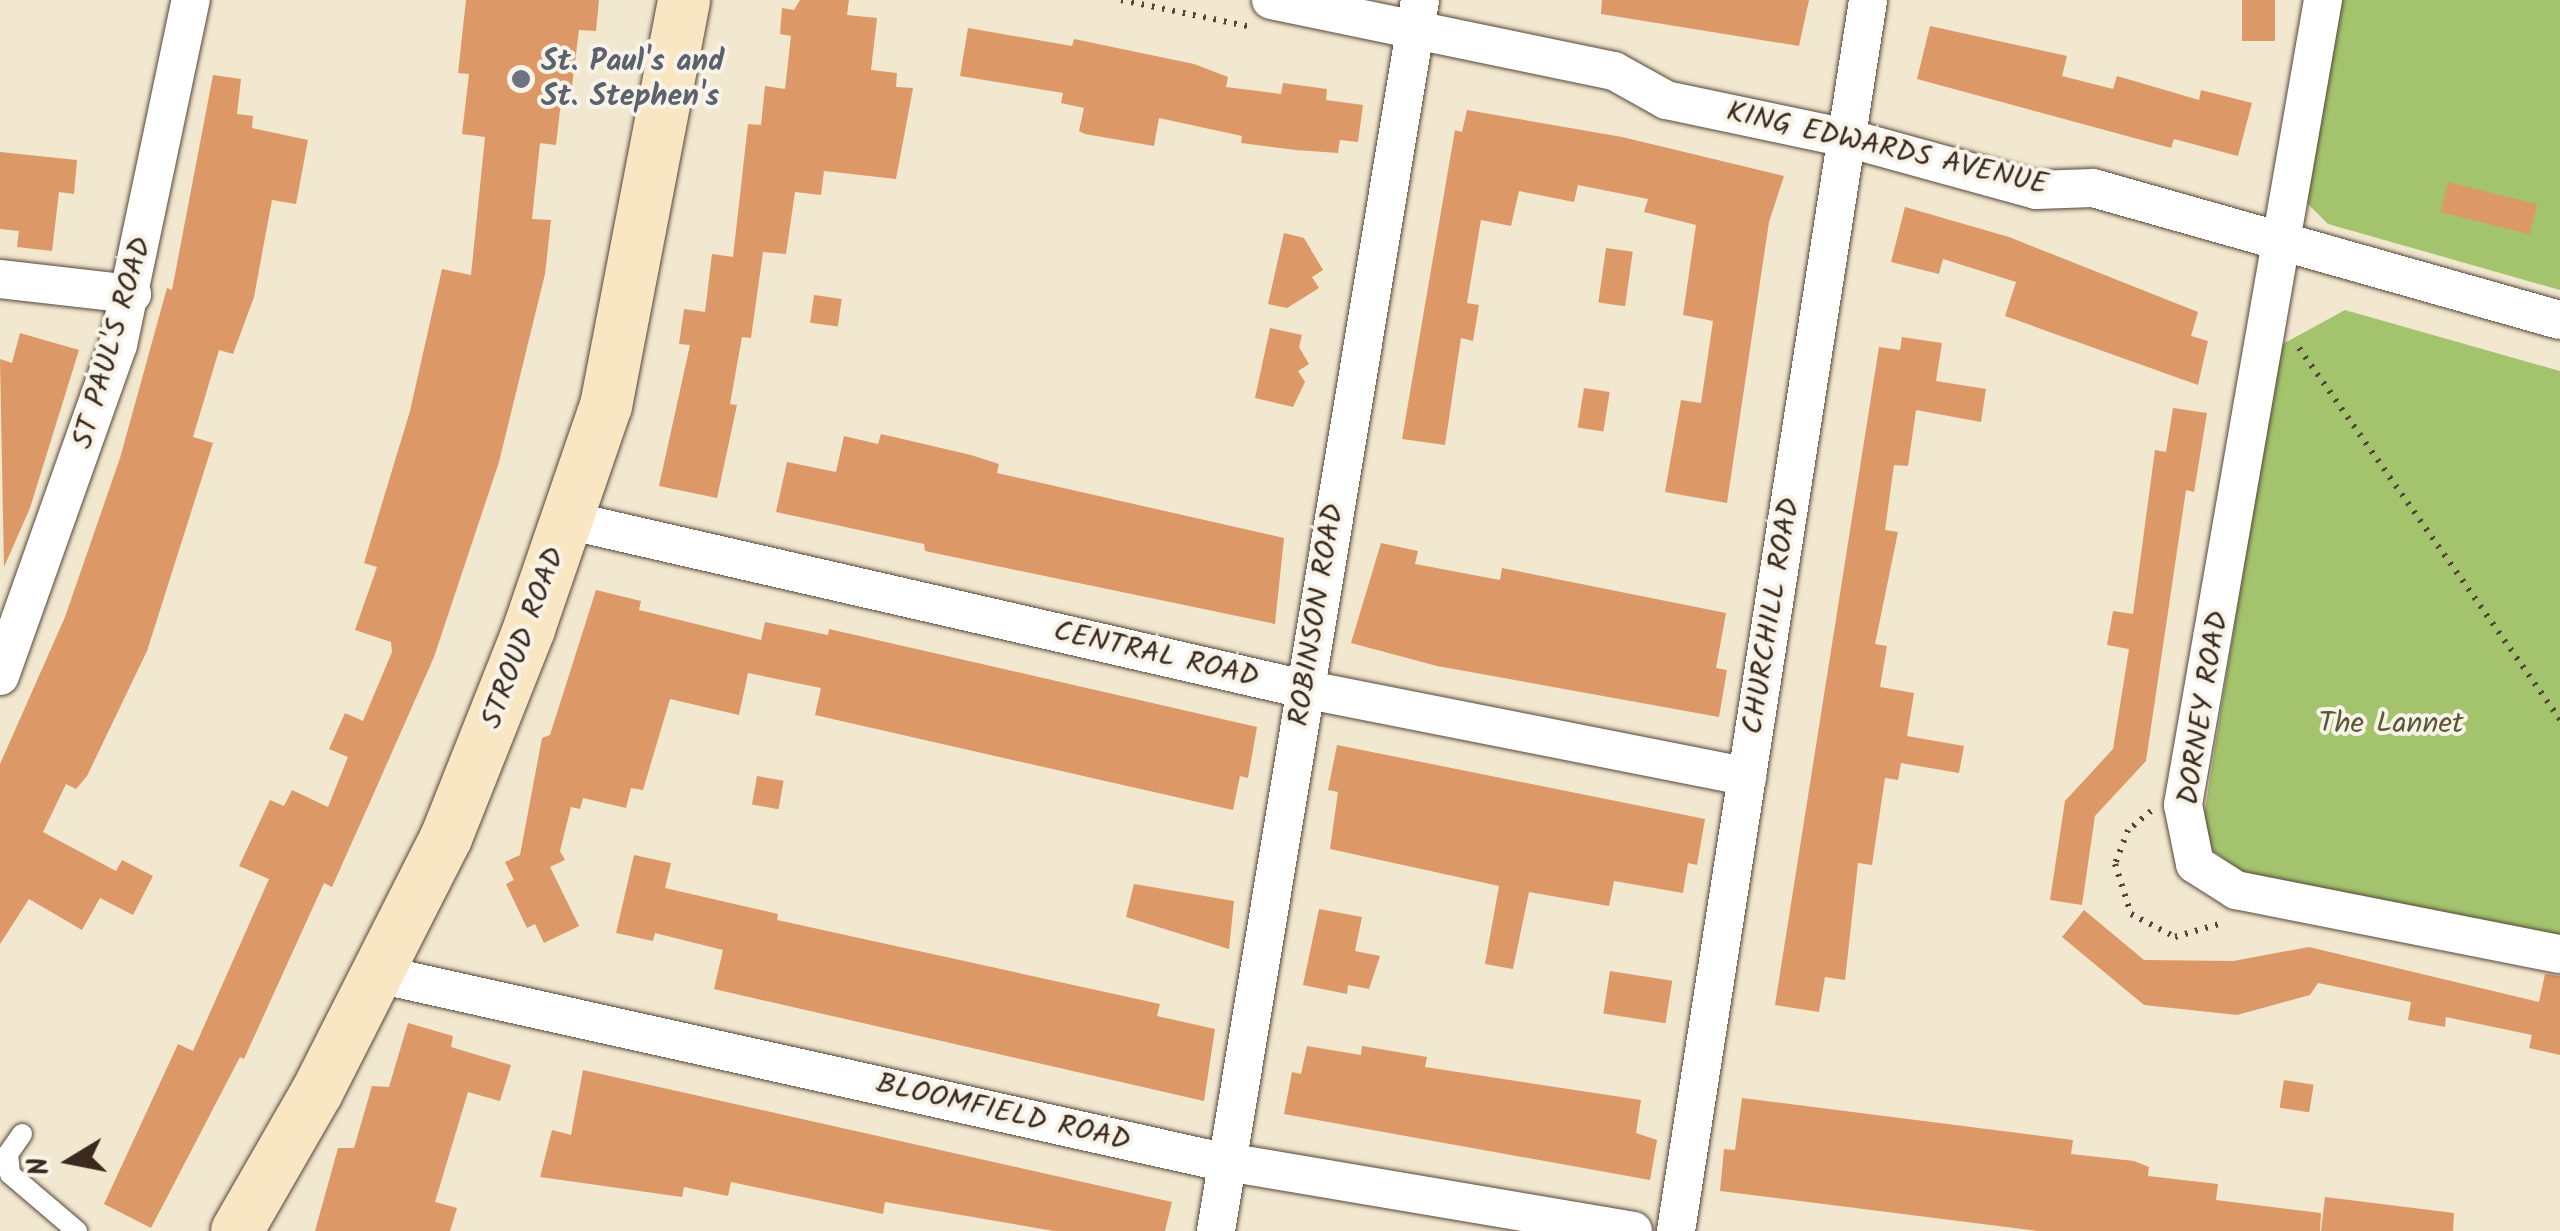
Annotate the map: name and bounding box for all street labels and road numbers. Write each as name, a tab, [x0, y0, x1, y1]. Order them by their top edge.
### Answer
street label: KING EDWARDS AVENUE	[1723, 94, 2051, 204]
street label: ST PAUL'S ROAD	[66, 233, 160, 453]
street label: CHURCHILL ROAD	[1736, 495, 1808, 737]
street label: ROBINSON ROAD	[1282, 501, 1352, 729]
street label: STROUD ROAD	[474, 542, 574, 734]
street label: DORNEY ROAD	[2171, 608, 2237, 808]
street label: CENTRAL ROAD	[1050, 614, 1262, 696]
street label: BLOOMFIELD ROAD	[872, 1066, 1134, 1160]

